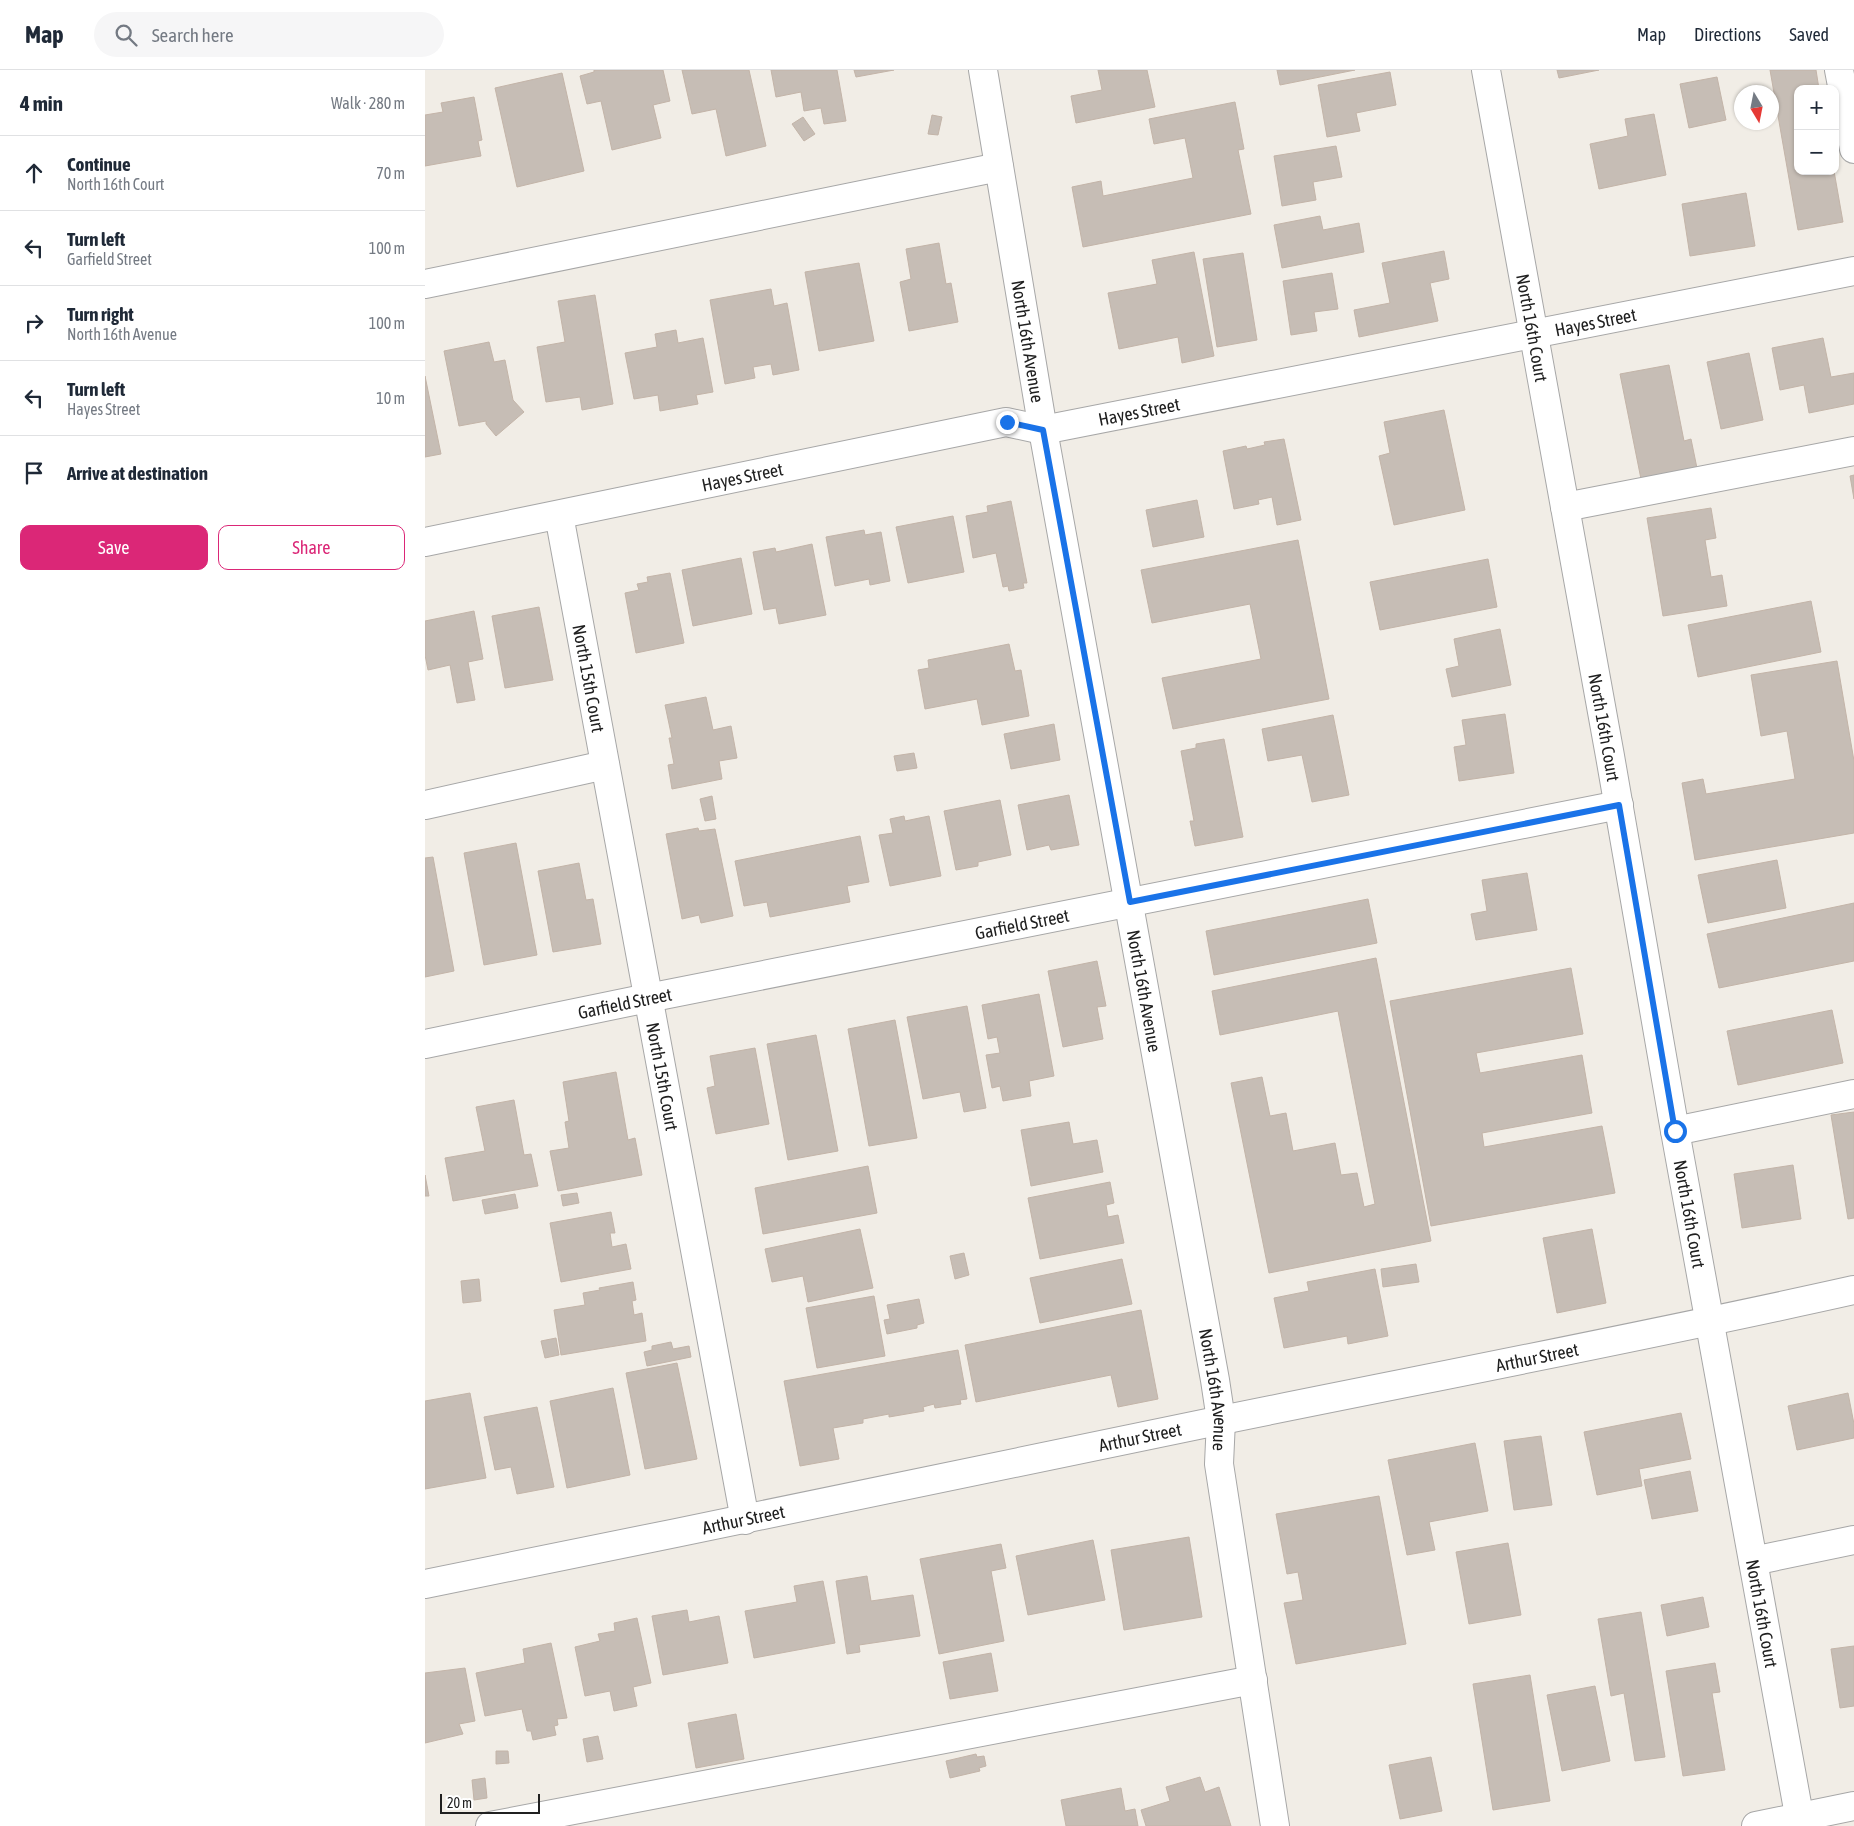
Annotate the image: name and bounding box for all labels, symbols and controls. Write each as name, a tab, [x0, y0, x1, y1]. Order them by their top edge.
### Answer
search box	[94, 12, 444, 57]
text: Map	[25, 21, 64, 48]
icon: search	[112, 21, 140, 49]
text: Search here	[152, 24, 234, 46]
text: Map	[1637, 24, 1666, 45]
text: Directions	[1694, 24, 1761, 45]
text: Saved	[1789, 24, 1829, 45]
north arrow	[1734, 85, 1779, 130]
map controls	[1794, 85, 1839, 175]
button: +	[1794, 85, 1839, 130]
text: 4 min	[20, 91, 63, 115]
text: Walk · 280 m	[331, 94, 405, 112]
button: −	[1794, 130, 1839, 175]
text: Continue	[67, 153, 131, 175]
icon: ahead	[20, 159, 48, 187]
text: 70 m	[376, 164, 405, 182]
text: North 16th Court	[67, 175, 164, 193]
text: Turn left	[67, 228, 125, 250]
icon: left	[20, 234, 48, 262]
text: 100 m	[369, 239, 405, 257]
text: Garfield Street	[67, 250, 152, 268]
street label: North 16th Court	[1513, 272, 1553, 384]
street label: North 16th Avenue	[1008, 278, 1049, 404]
text: Turn right	[67, 303, 134, 325]
street label: Hayes Street	[1553, 303, 1638, 340]
icon: right	[20, 309, 48, 337]
text: 100 m	[369, 314, 405, 332]
text: North 16th Avenue	[67, 325, 177, 343]
text: Turn left	[67, 378, 125, 400]
icon: left	[20, 384, 48, 412]
text: 10 m	[376, 389, 405, 407]
street label: Hayes Street	[1096, 393, 1182, 429]
text: Hayes Street	[67, 400, 140, 418]
route end	[996, 411, 1019, 434]
street label: Hayes Street	[700, 458, 785, 495]
icon: arrive	[20, 459, 48, 487]
text: Arrive at destination	[67, 462, 208, 484]
button: Save	[20, 525, 208, 570]
button: Share	[218, 525, 405, 570]
street label: North 15th Court	[569, 622, 610, 734]
street label: North 16th Court	[1585, 672, 1625, 783]
street label: Garfield Street	[973, 904, 1071, 943]
street label: North 16th Avenue	[1123, 928, 1166, 1054]
street label: Garfield Street	[576, 983, 674, 1023]
street label: North 15th Court	[643, 1021, 683, 1132]
route start	[1664, 1120, 1687, 1143]
street label: North 16th Court	[1670, 1158, 1710, 1270]
street label: North 16th Avenue	[1195, 1327, 1232, 1452]
street label: Arthur Street	[1494, 1338, 1580, 1375]
street label: Arthur Street	[1097, 1418, 1183, 1455]
street label: Arthur Street	[700, 1500, 787, 1538]
street label: North 16th Court	[1742, 1558, 1783, 1669]
scale bar	[440, 1791, 540, 1814]
text: 20 m	[447, 1795, 472, 1811]

